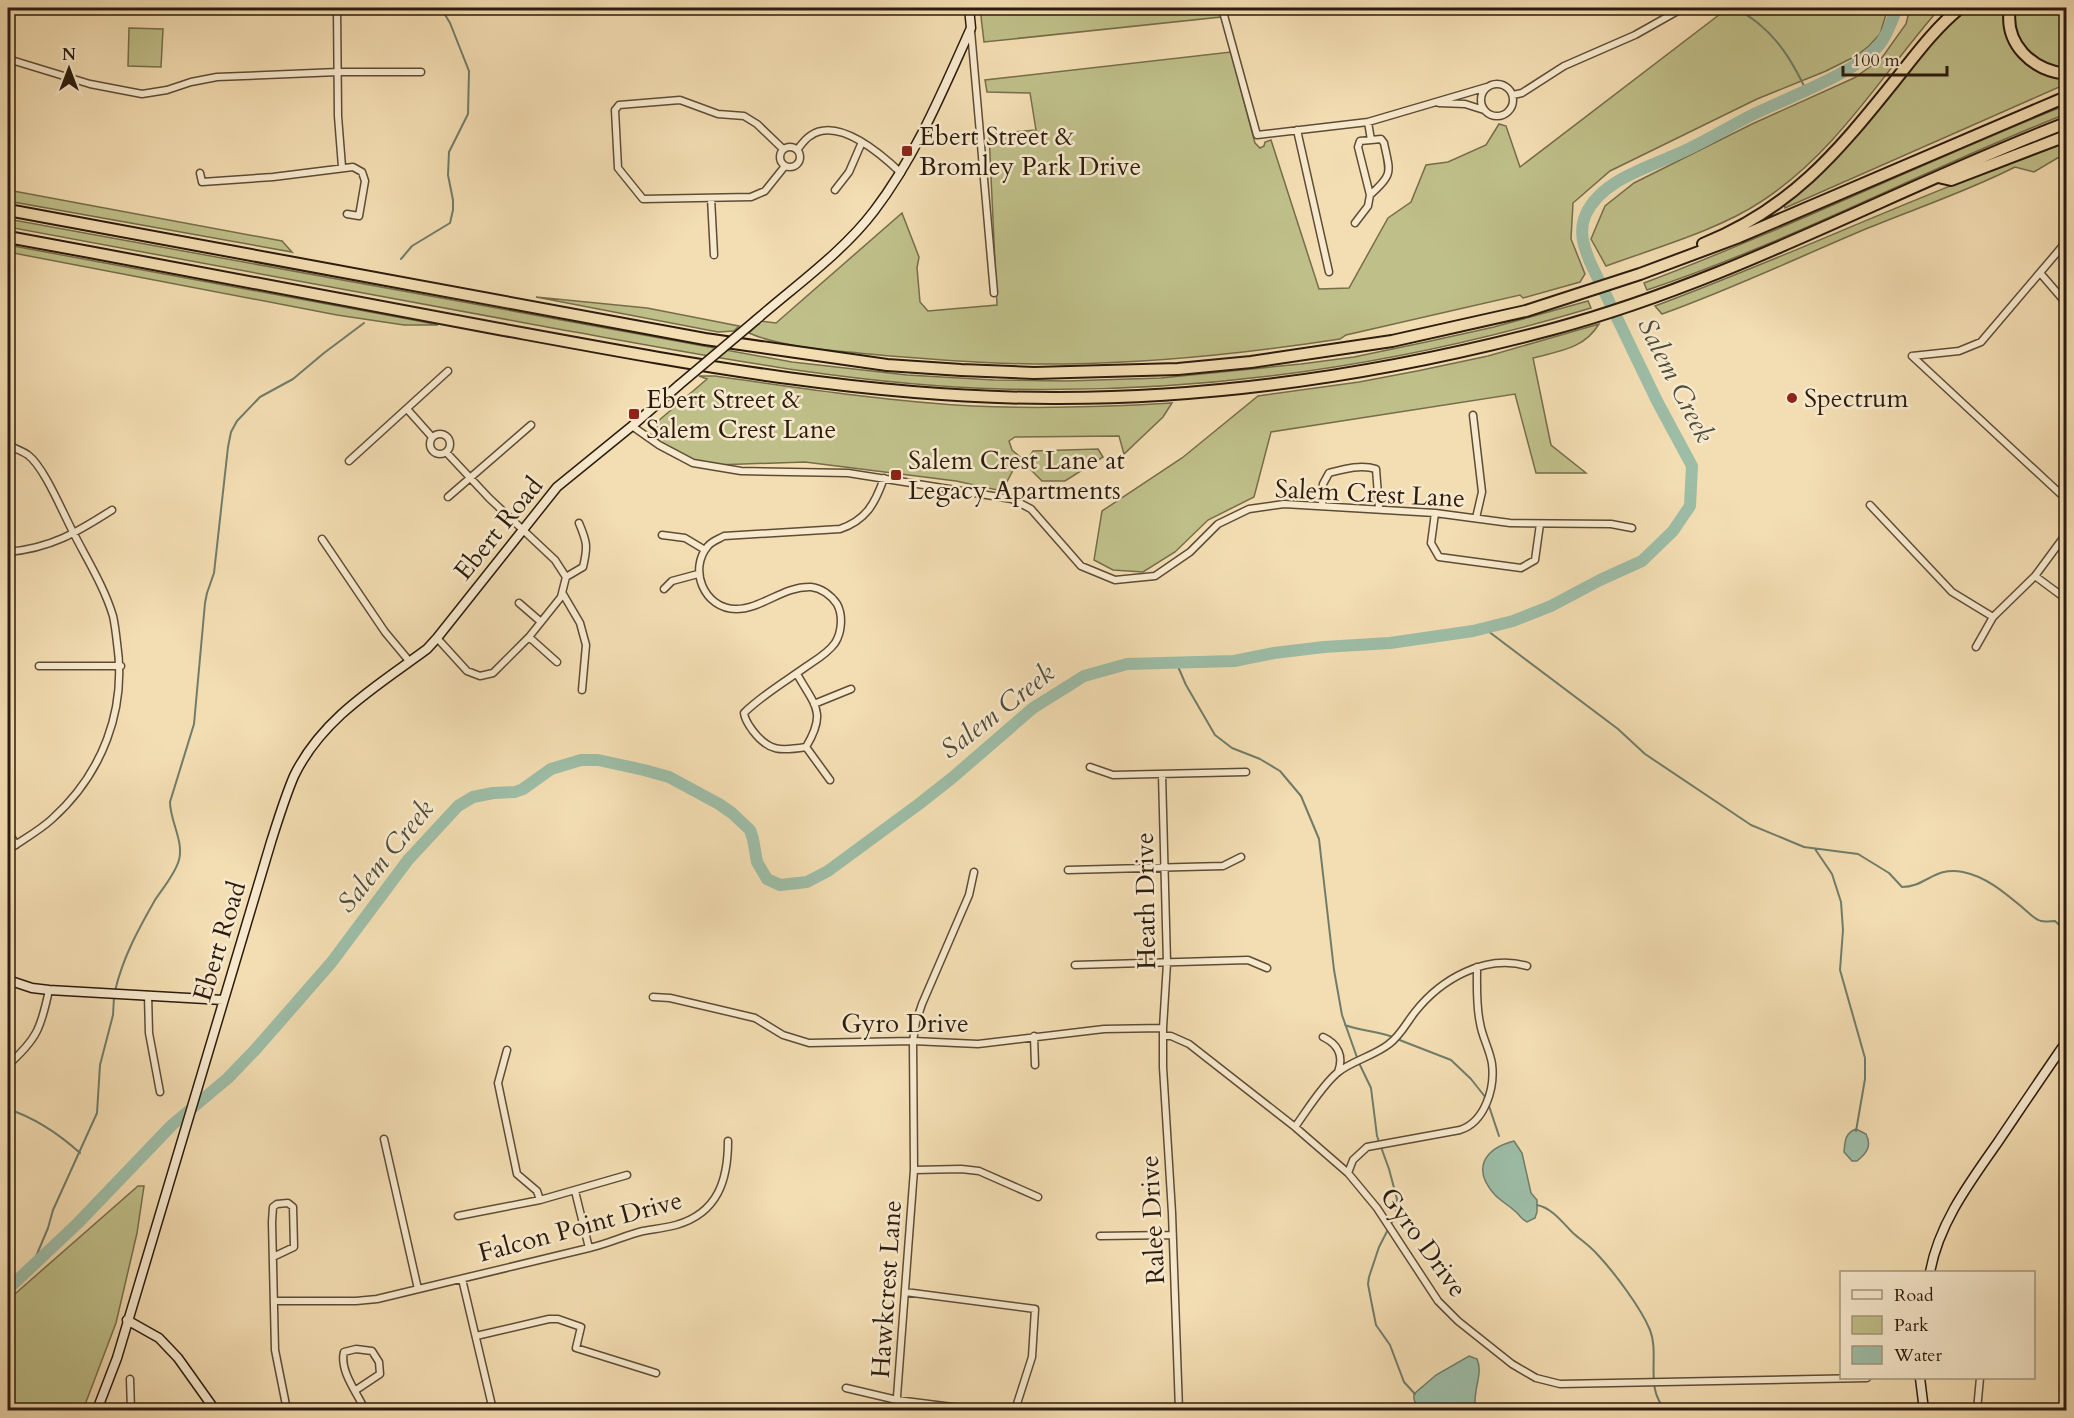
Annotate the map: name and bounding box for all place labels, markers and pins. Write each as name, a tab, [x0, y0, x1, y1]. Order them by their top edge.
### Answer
place label: Ebert Street & Bromley Park Drive	[919, 119, 1141, 184]
marker: Ebert Street & Bromley Park Drive	[900, 144, 914, 158]
place label: Spectrum	[1804, 381, 1908, 416]
place label: Ebert Street & Salem Crest Lane	[646, 382, 836, 447]
marker: Spectrum	[1785, 391, 1799, 405]
marker: Ebert Street & Salem Crest Lane	[627, 407, 641, 421]
place label: Salem Crest Lane at Legacy Apartments	[908, 443, 1125, 508]
marker: Salem Crest Lane at Legacy Apartments	[889, 468, 903, 482]

